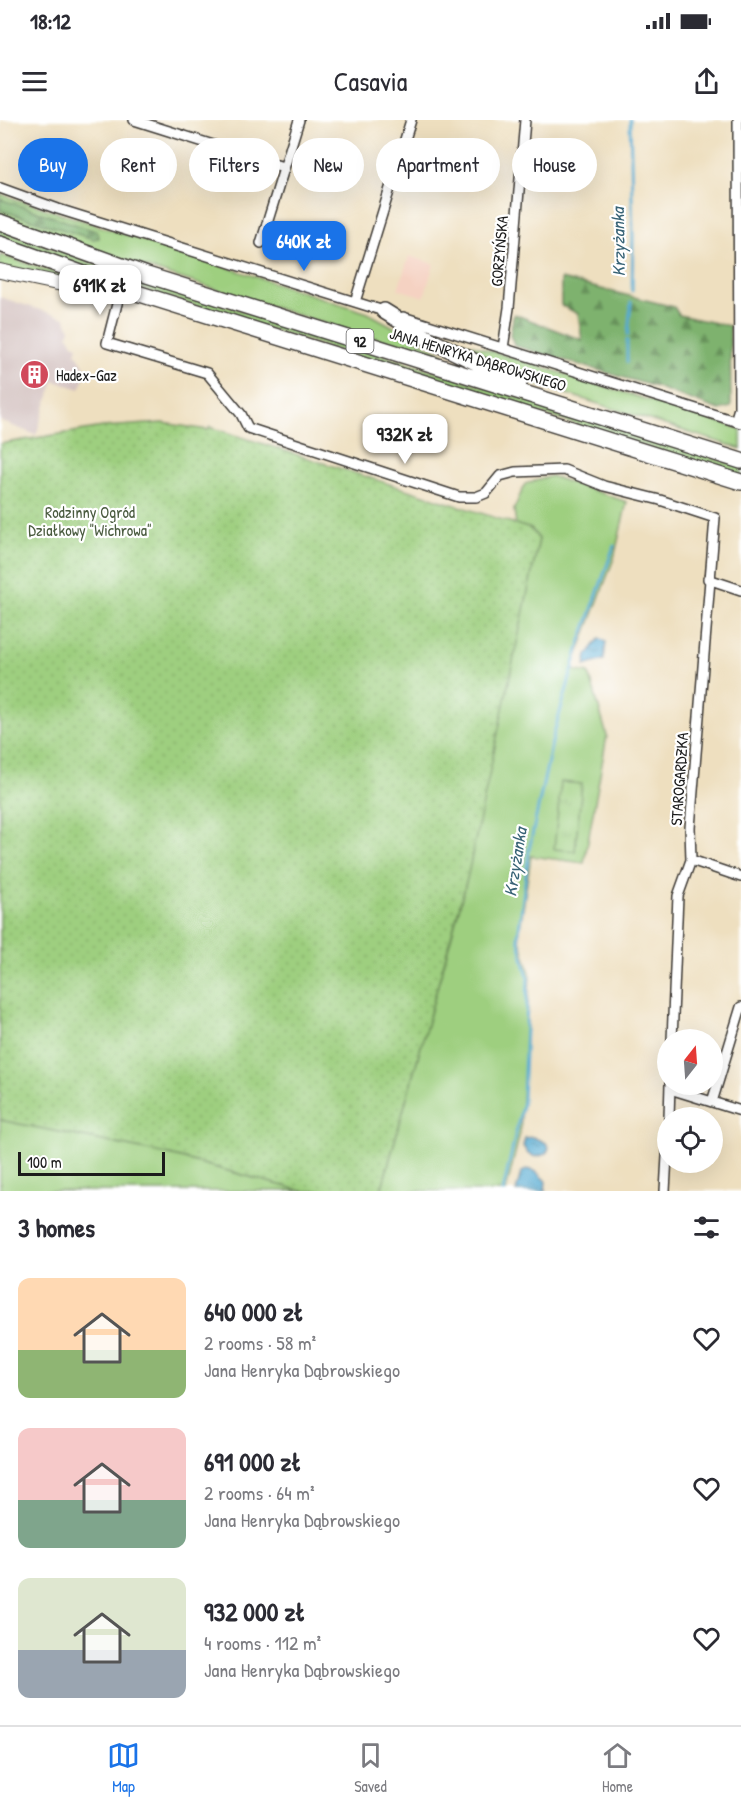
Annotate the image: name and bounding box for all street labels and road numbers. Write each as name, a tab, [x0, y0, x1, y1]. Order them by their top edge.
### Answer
street label: GORZYŃSKA	[485, 214, 513, 287]
street label: JANA HENRYKA DĄBROWSKIEGO	[387, 322, 569, 396]
road number: 92	[346, 329, 374, 353]
street label: STAROGARDZKA	[665, 731, 693, 826]

